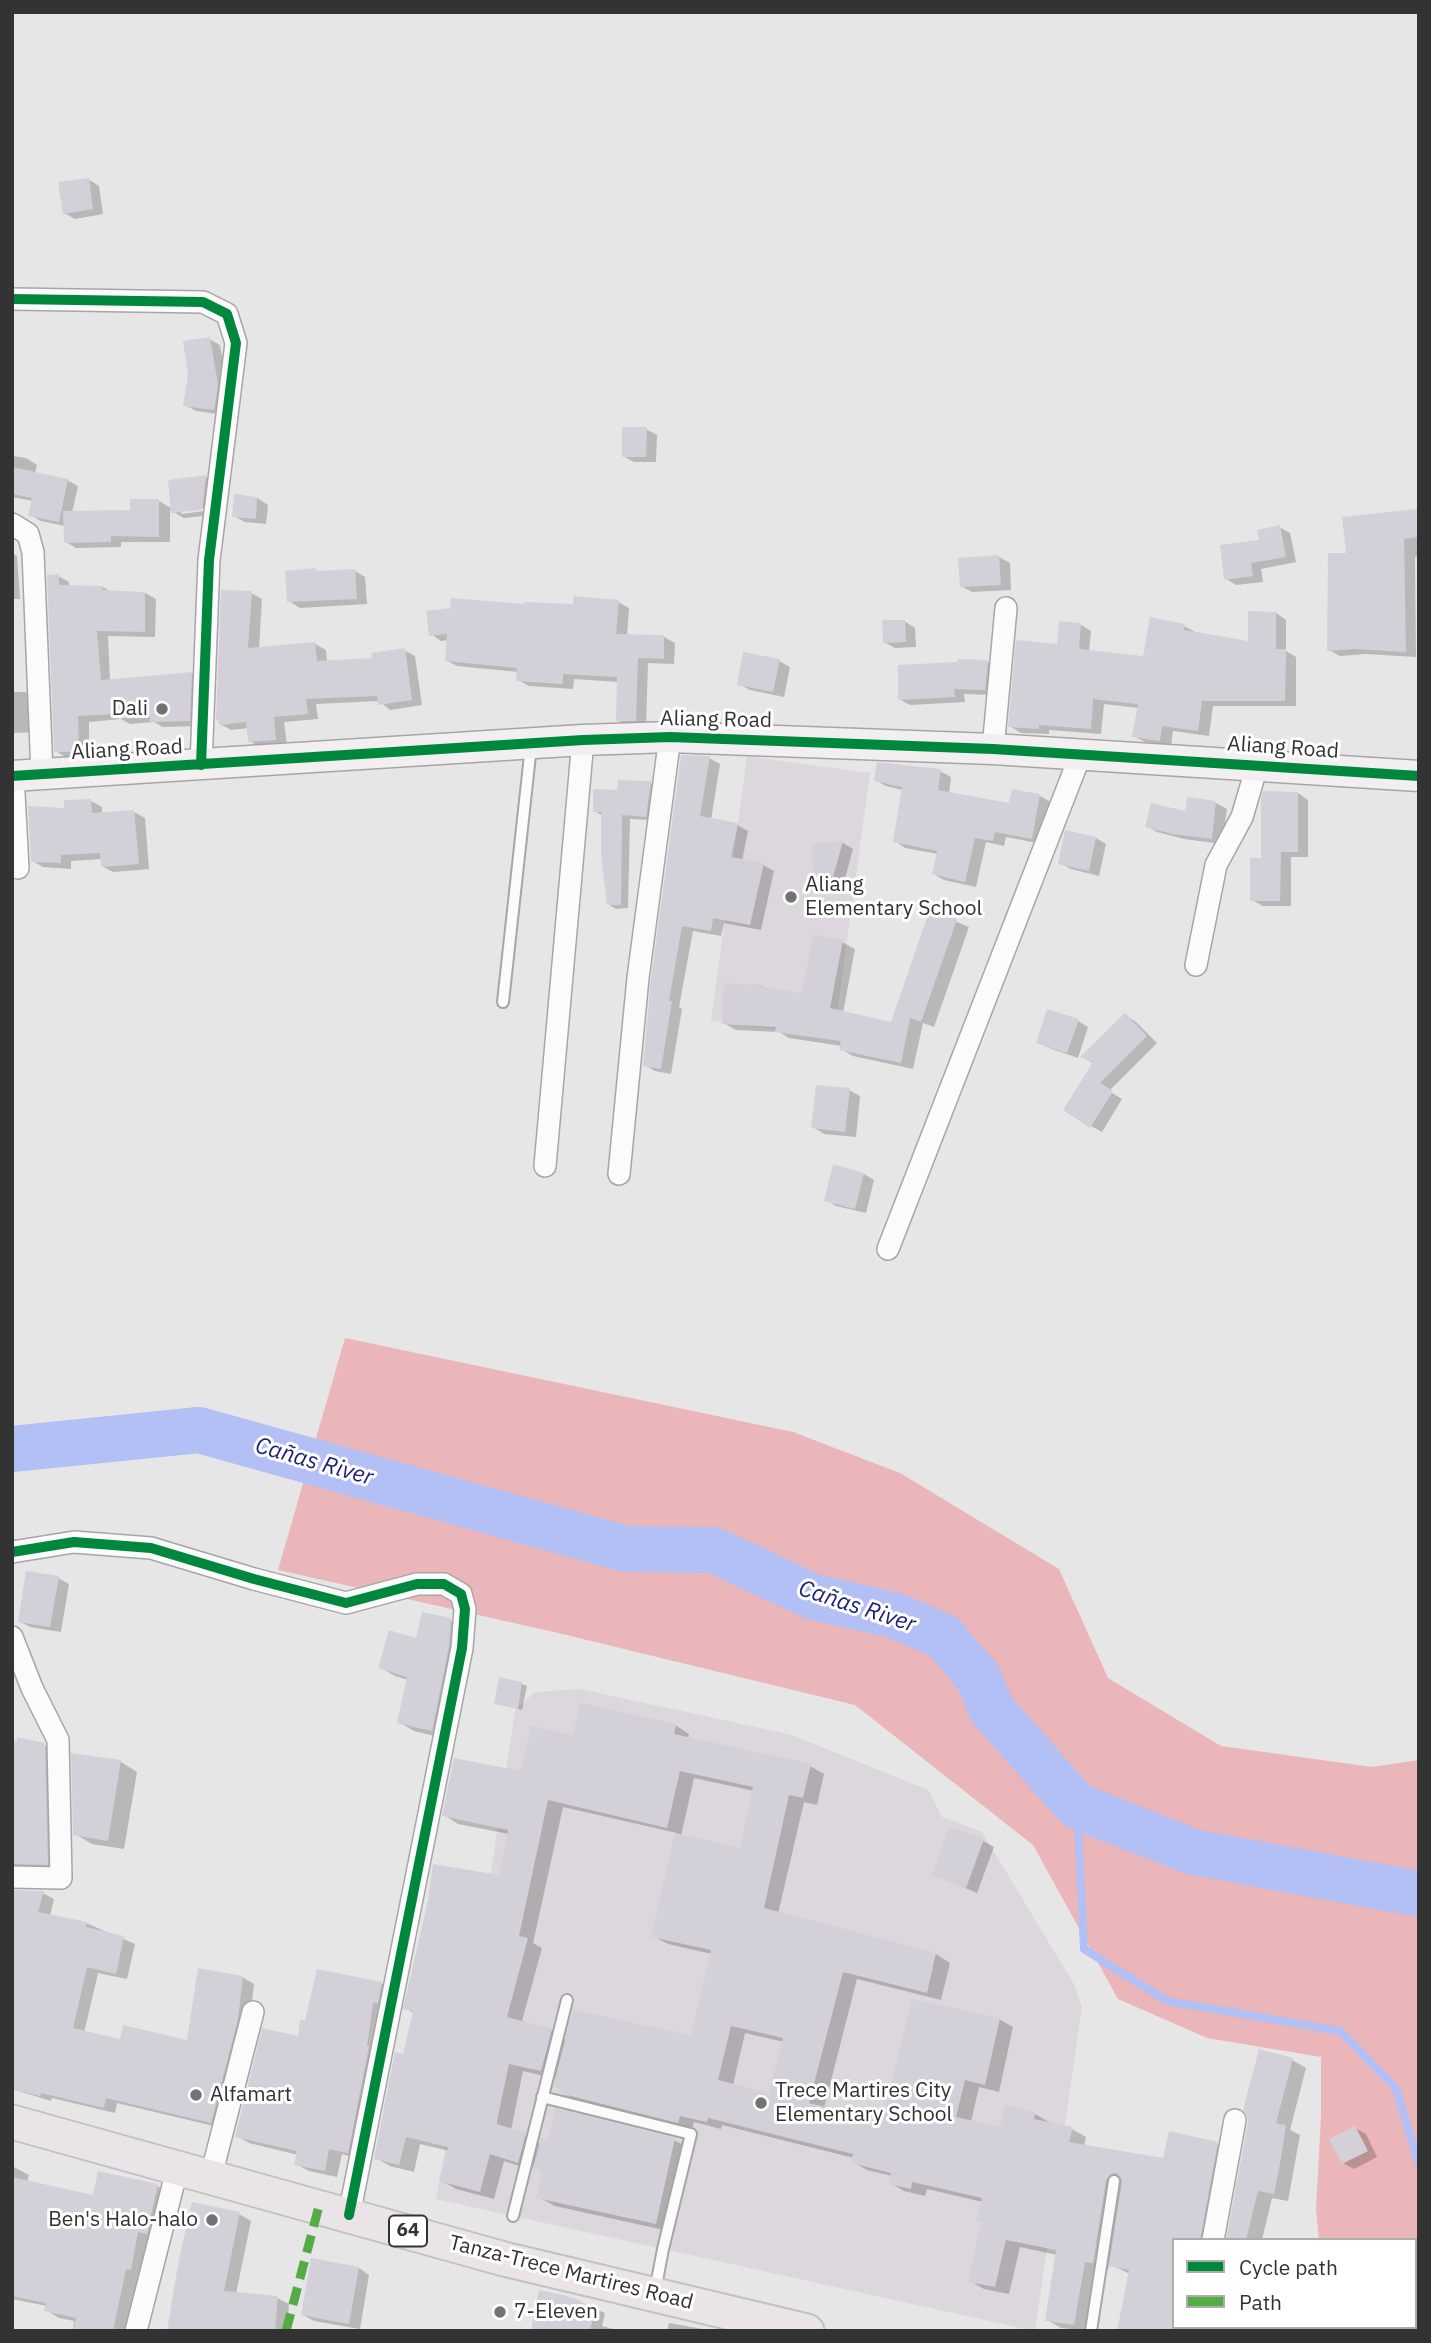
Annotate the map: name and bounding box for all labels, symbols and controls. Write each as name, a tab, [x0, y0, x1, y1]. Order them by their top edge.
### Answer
place label: Dali	[112, 696, 148, 722]
marker: Dali	[154, 701, 170, 717]
street label: Aliang Road	[660, 706, 772, 734]
street label: Aliang Road	[1226, 732, 1340, 764]
street label: Aliang Road	[70, 734, 184, 766]
place label: Aliang Elementary School	[805, 872, 982, 922]
marker: Aliang Elementary School	[783, 889, 799, 905]
water label: Cañas River	[252, 1432, 376, 1492]
water label: Cañas River	[795, 1575, 919, 1639]
place label: Trece Martires City Elementary School	[775, 2078, 952, 2128]
place label: Alfamart	[210, 2082, 292, 2108]
marker: Alfamart	[188, 2087, 204, 2103]
marker: Trece Martires City Elementary School	[753, 2095, 769, 2111]
place label: Ben's Halo-halo	[48, 2207, 198, 2233]
marker: Ben's Halo-halo	[204, 2212, 220, 2228]
road number: 64	[389, 2216, 427, 2246]
street label: Tanza-Trece Martires Road	[447, 2231, 695, 2315]
legend	[1172, 2238, 1417, 2329]
text: Cycle path	[1239, 2253, 1338, 2281]
text: Path	[1239, 2288, 1282, 2316]
place label: 7-Eleven	[514, 2299, 598, 2325]
marker: 7-Eleven	[492, 2304, 508, 2320]

